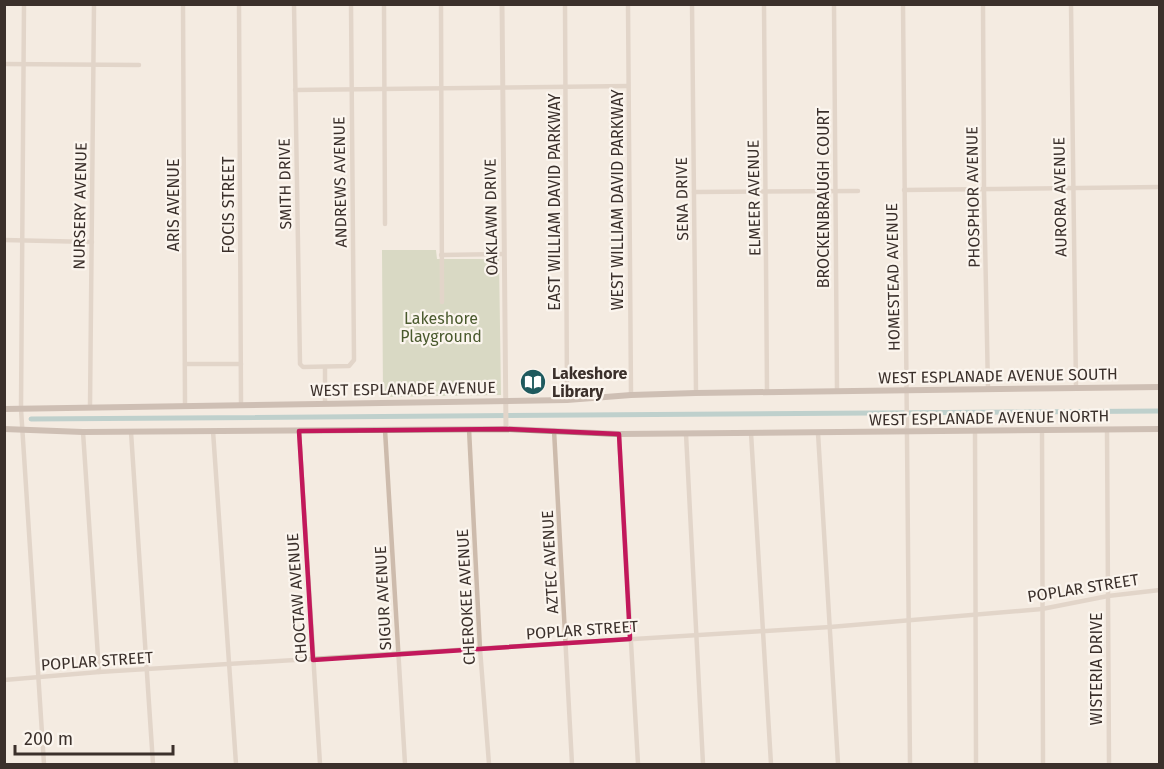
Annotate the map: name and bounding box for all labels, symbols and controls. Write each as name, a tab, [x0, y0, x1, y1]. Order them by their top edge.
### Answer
street label: WEST WILLIAM DAVID PARKWAY	[608, 89, 627, 311]
street label: EAST WILLIAM DAVID PARKWAY	[545, 93, 564, 311]
street label: BROCKENBRAUGH COURT	[814, 107, 833, 288]
street label: ANDREWS AVENUE	[329, 116, 351, 248]
street label: PHOSPHOR AVENUE	[962, 126, 984, 268]
street label: AURORA AVENUE	[1049, 137, 1071, 257]
street label: SMITH DRIVE	[275, 138, 295, 230]
street label: ELMEER AVENUE	[743, 140, 765, 256]
street label: NURSERY AVENUE	[69, 142, 91, 270]
street label: FOCIS STREET	[219, 156, 238, 254]
street label: SENA DRIVE	[672, 157, 692, 241]
street label: ARIS AVENUE	[164, 158, 183, 252]
street label: OAKLAWN DRIVE	[480, 158, 502, 276]
street label: HOMESTEAD AVENUE	[882, 203, 904, 351]
park label: Lakeshore Playground	[400, 309, 482, 346]
place label: Lakeshore Library	[552, 364, 628, 401]
street label: WEST ESPLANADE AVENUE SOUTH	[878, 364, 1118, 388]
library icon: Lakeshore Library	[518, 367, 548, 397]
street label: WEST ESPLANADE AVENUE	[310, 378, 496, 400]
street label: WEST ESPLANADE AVENUE NORTH	[869, 406, 1109, 430]
street label: AZTEC AVENUE	[538, 510, 562, 614]
street label: CHEROKEE AVENUE	[453, 528, 479, 666]
street label: CHOCTAW AVENUE	[283, 532, 311, 664]
street label: SIGUR AVENUE	[371, 545, 395, 651]
street label: POPLAR STREET	[1026, 570, 1141, 606]
street label: WISTERIA DRIVE	[1087, 612, 1106, 726]
street label: POPLAR STREET	[525, 617, 639, 643]
street label: POPLAR STREET	[40, 648, 154, 674]
scale bar	[15, 718, 172, 756]
text: 200 m	[24, 728, 73, 750]

